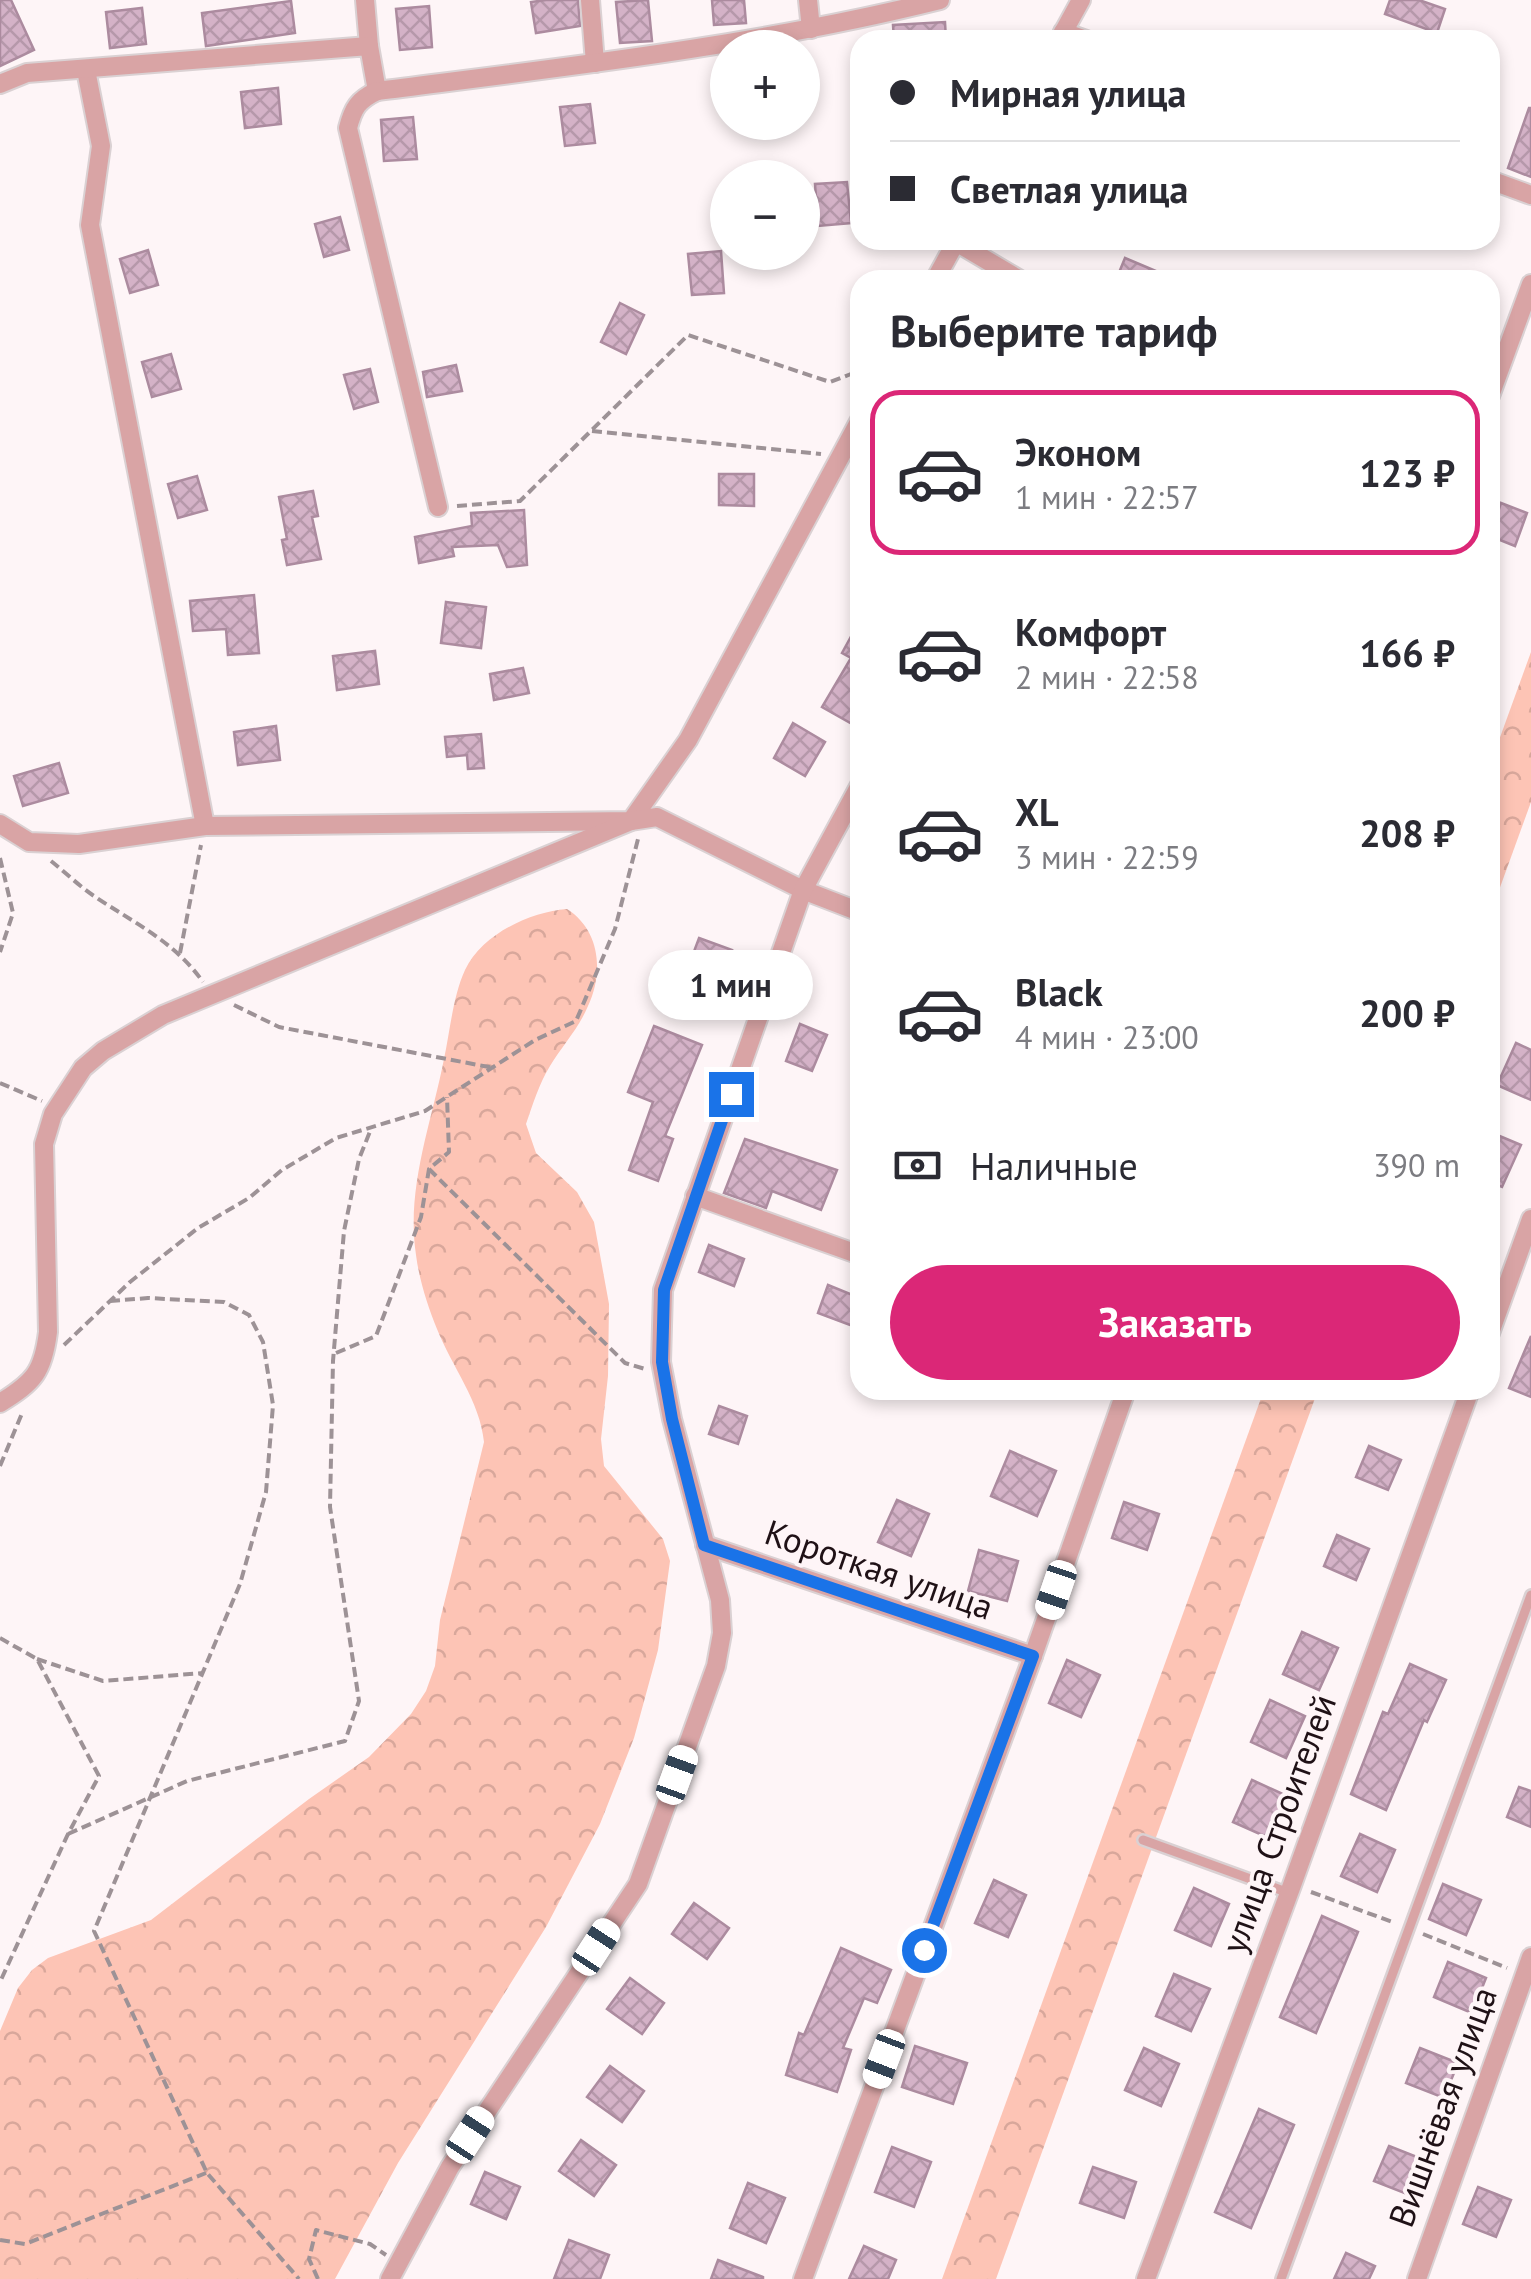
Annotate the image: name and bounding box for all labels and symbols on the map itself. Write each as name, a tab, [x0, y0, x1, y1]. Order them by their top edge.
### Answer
callout: 1 мин	[648, 949, 814, 1019]
route end	[709, 1072, 754, 1117]
street label: Короткая улица	[759, 1509, 999, 1630]
car	[1032, 1557, 1080, 1623]
street label: улица Строителей	[1210, 1688, 1346, 1959]
car	[653, 1742, 701, 1808]
car	[567, 1914, 625, 1980]
route start	[902, 1928, 947, 1973]
street label: Вишнёвая улица	[1377, 1980, 1507, 2233]
car	[859, 2026, 909, 2092]
car	[441, 2102, 499, 2168]

